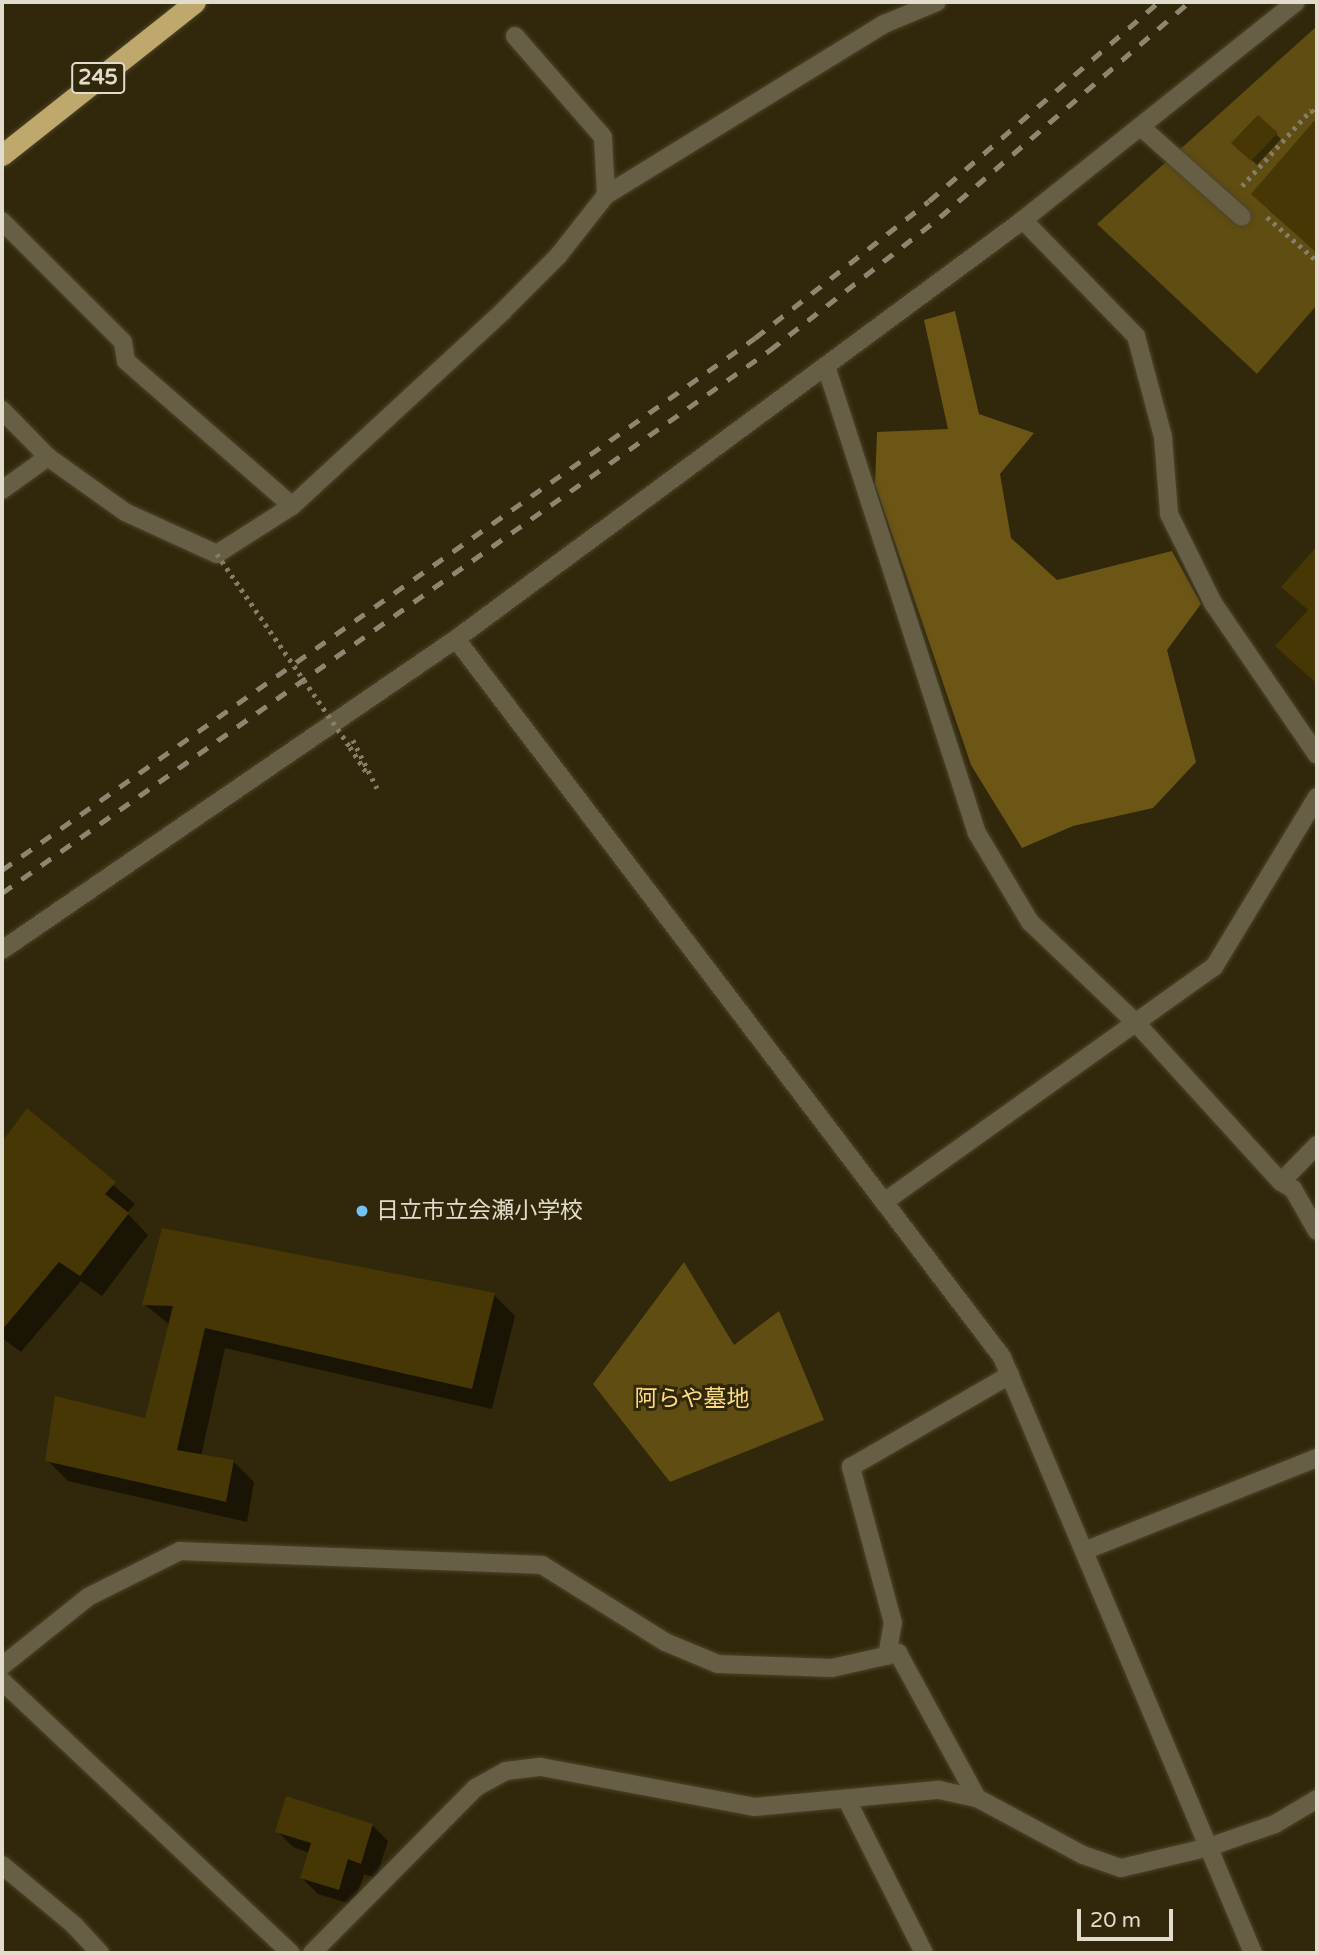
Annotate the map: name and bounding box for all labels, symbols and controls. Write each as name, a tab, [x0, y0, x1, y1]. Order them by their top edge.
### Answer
road number: 245	[70, 60, 126, 96]
place label: 日立市立会瀬小学校	[376, 1197, 583, 1225]
marker: 日立市立会瀬小学校	[354, 1203, 370, 1219]
park label: 阿らや墓地	[635, 1385, 749, 1413]
scale bar	[1081, 1896, 1177, 1940]
text: 20 m	[1090, 1908, 1141, 1933]

